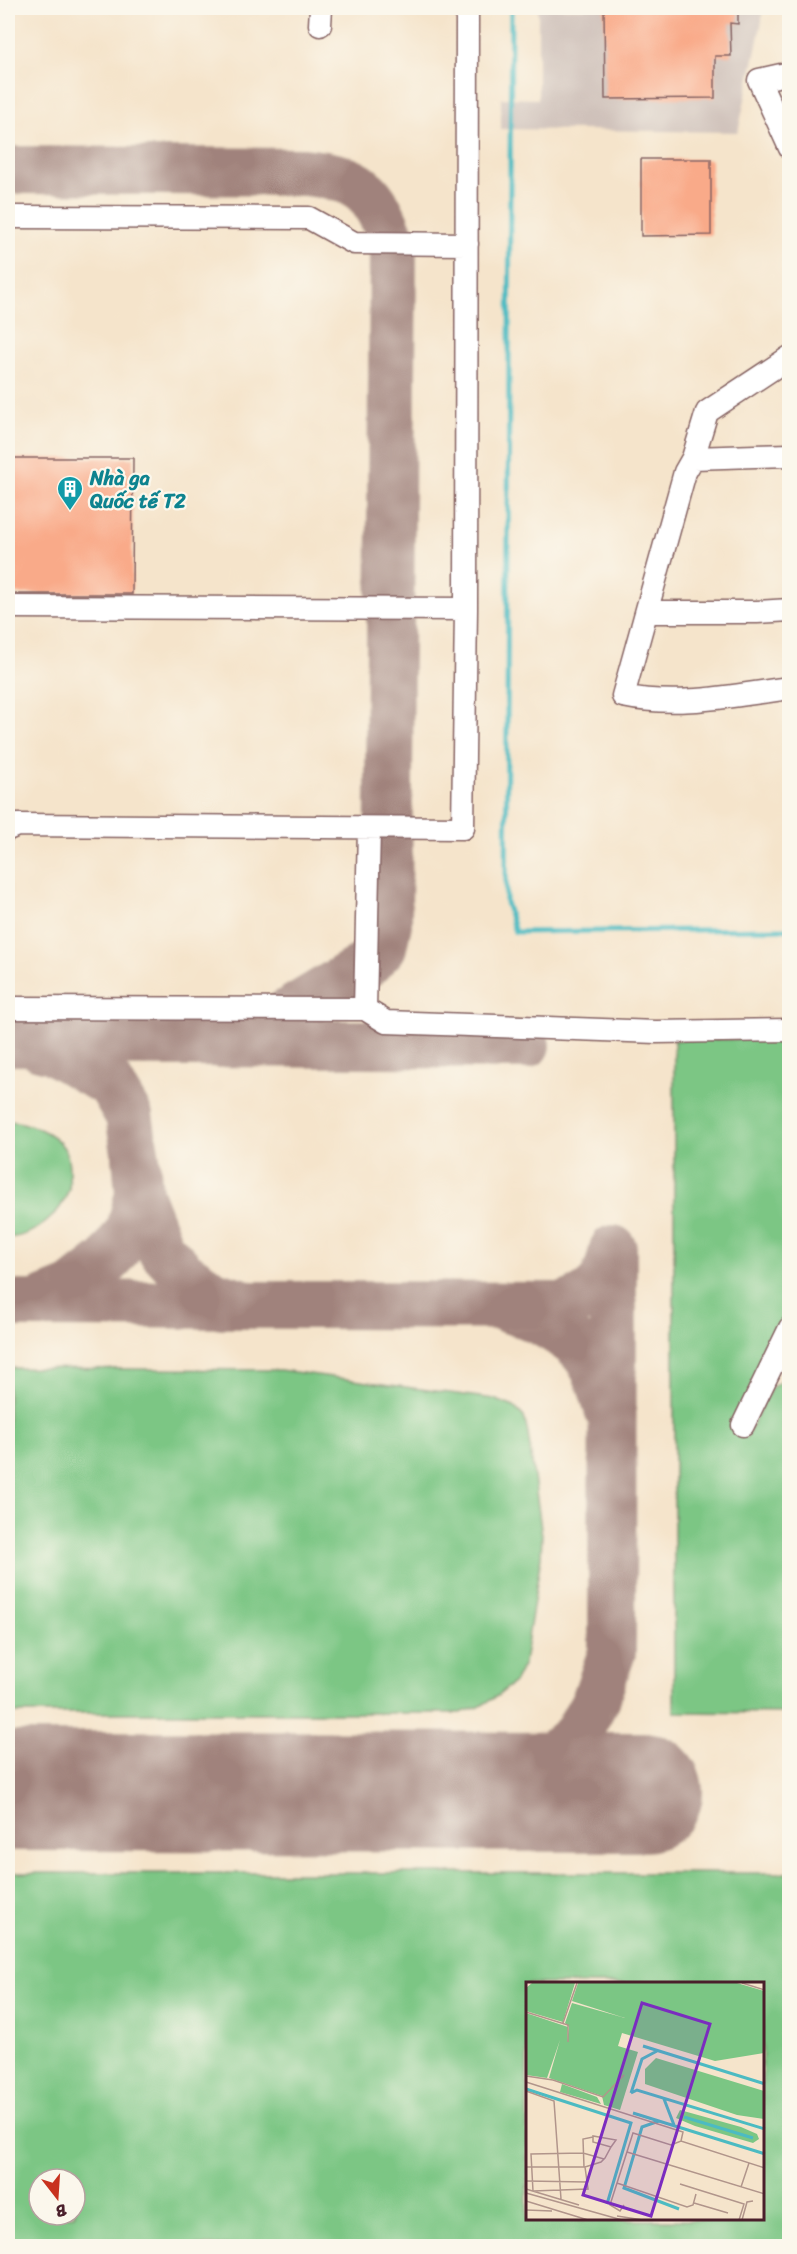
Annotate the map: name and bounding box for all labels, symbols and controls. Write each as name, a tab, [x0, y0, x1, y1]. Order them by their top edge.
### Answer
place label: Nhà ga Quốc tế T2	[89, 461, 186, 519]
building icon: Nhà ga Quốc tế T2	[55, 474, 85, 512]
inset map	[526, 1982, 764, 2221]
north arrow	[27, 2167, 87, 2227]
text: B	[51, 2196, 70, 2226]

